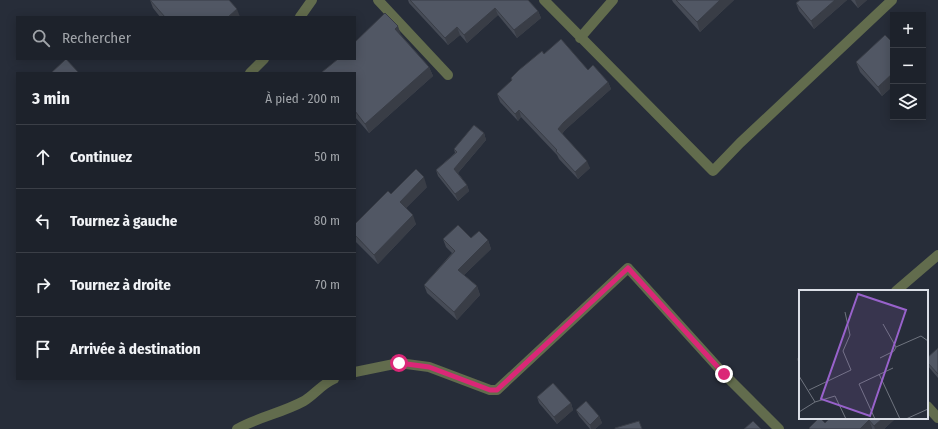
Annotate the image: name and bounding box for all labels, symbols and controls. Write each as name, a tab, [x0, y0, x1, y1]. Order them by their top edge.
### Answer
map controls	[890, 12, 926, 120]
button: +	[890, 12, 926, 48]
search box	[16, 16, 356, 60]
icon: search	[30, 27, 52, 49]
text: Rechercher	[62, 29, 131, 47]
button: −	[890, 48, 926, 84]
button: layers	[890, 84, 926, 120]
text: 3 min	[32, 88, 70, 109]
text: À pied · 200 m	[265, 91, 340, 106]
icon: ahead	[32, 146, 54, 168]
text: Continuez	[70, 148, 132, 166]
text: 50 m	[314, 149, 340, 164]
icon: left	[32, 210, 54, 232]
text: Tournez à gauche	[70, 212, 177, 230]
text: 80 m	[314, 213, 340, 228]
icon: right	[32, 274, 54, 296]
text: Tournez à droite	[70, 276, 171, 294]
text: 70 m	[315, 277, 340, 292]
inset map	[799, 290, 928, 419]
icon: arrive	[32, 338, 54, 360]
text: Arrivée à destination	[70, 340, 201, 358]
route start	[390, 354, 408, 372]
route end	[715, 365, 733, 383]

